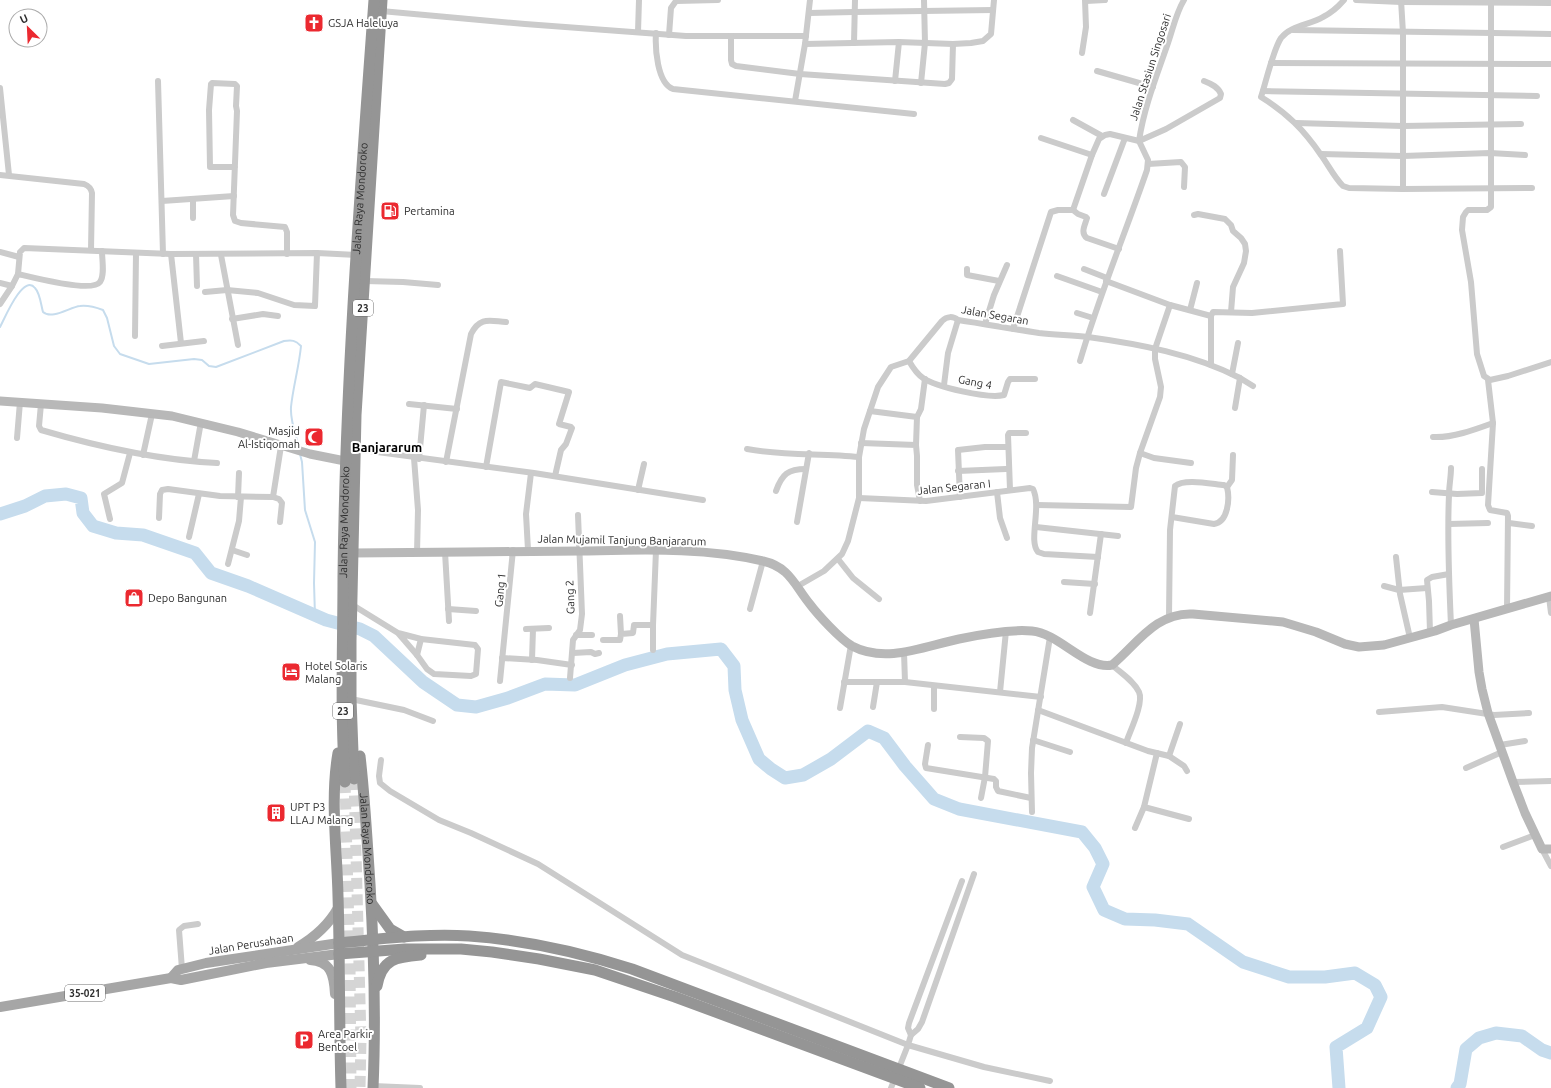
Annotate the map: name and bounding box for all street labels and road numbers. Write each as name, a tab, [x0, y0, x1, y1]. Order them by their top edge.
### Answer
street label: Jalan Stasiun Singosari	[1127, 12, 1173, 122]
street label: Jalan Raya Mondoroko	[350, 142, 370, 255]
road number: 23	[353, 300, 373, 316]
street label: Jalan Segaran	[960, 303, 1030, 327]
street label: Gang 4	[957, 373, 993, 391]
street label: Jalan Raya Mondoroko	[337, 466, 351, 578]
street label: Jalan Segaran I	[917, 477, 991, 497]
street label: Jalan Mujamil Tanjung Banjararum	[537, 533, 707, 547]
street label: Gang 1	[492, 572, 508, 608]
street label: Gang 2	[563, 580, 577, 614]
road number: 23	[333, 703, 353, 719]
street label: Jalan Raya Mondoroko	[358, 792, 377, 905]
street label: Jalan Perusahaan	[208, 931, 294, 957]
road number: 35-021	[65, 985, 105, 1001]

